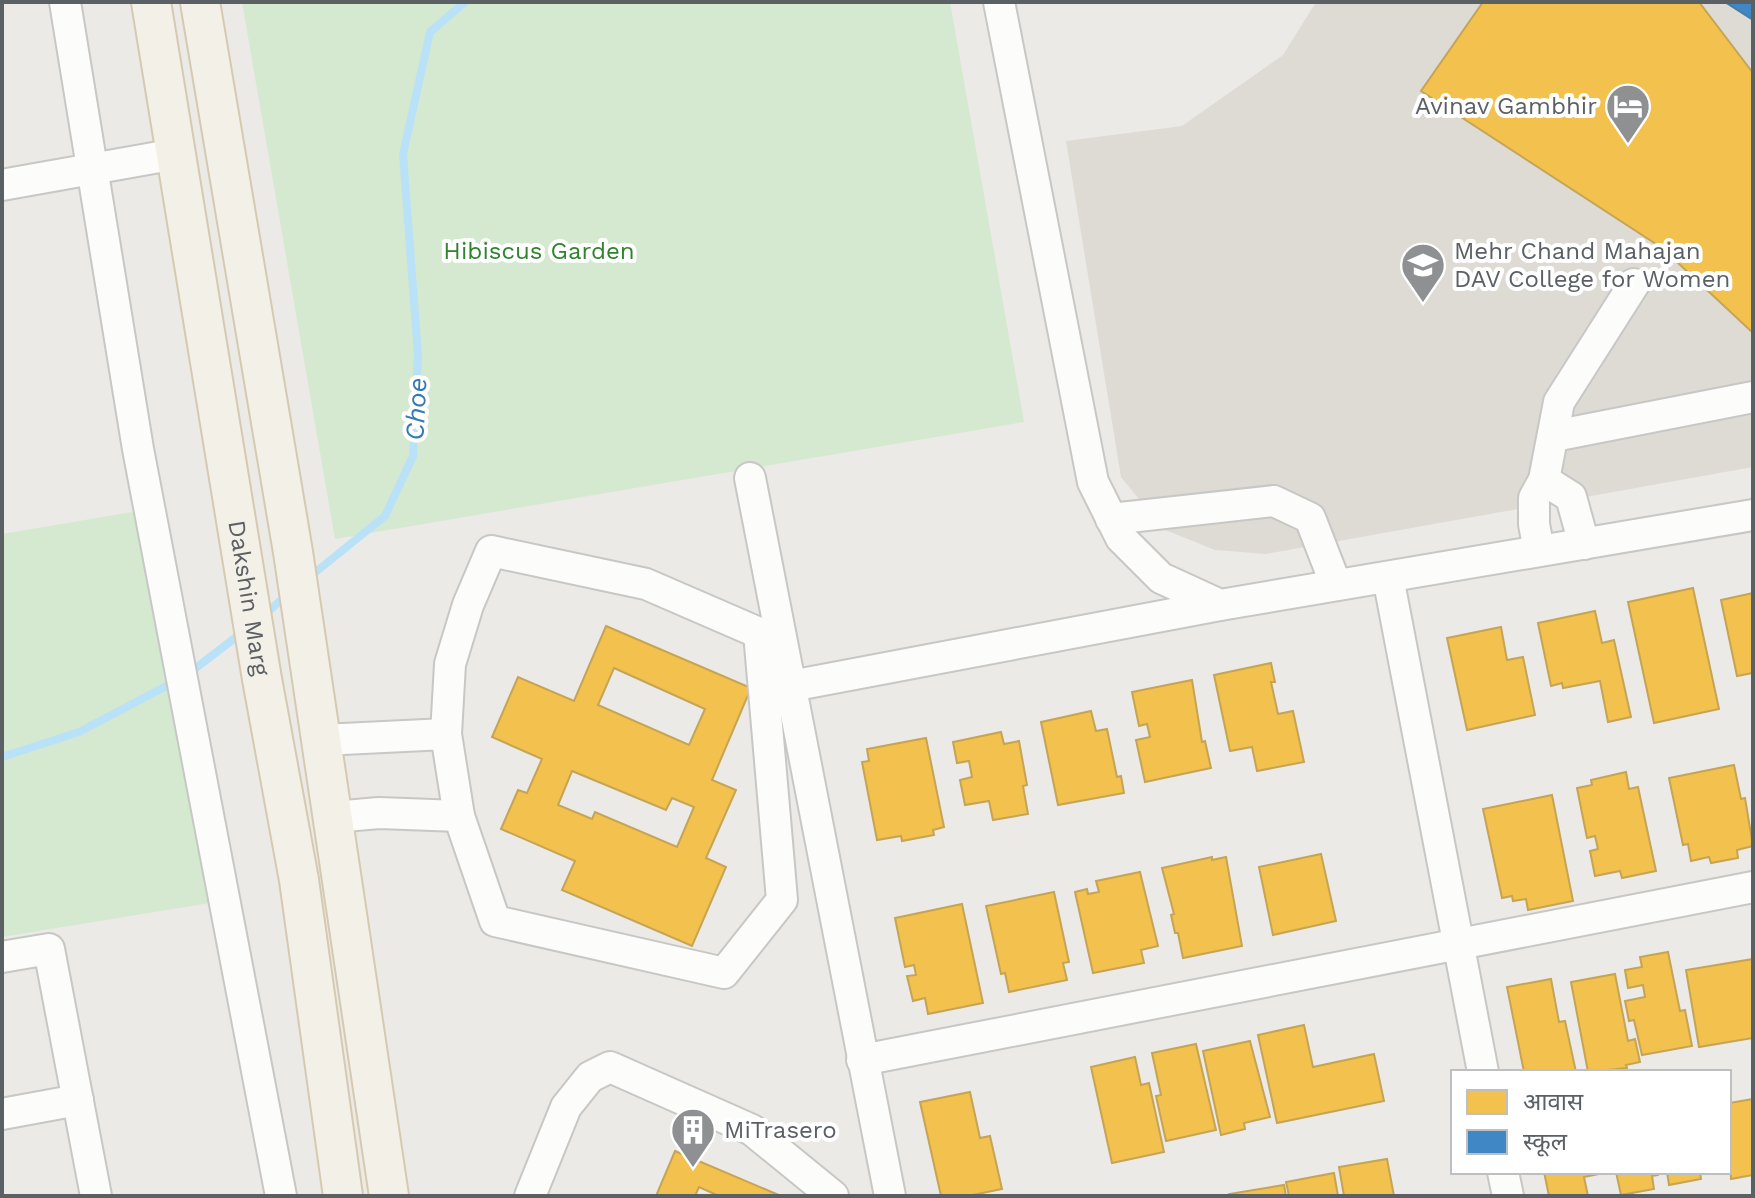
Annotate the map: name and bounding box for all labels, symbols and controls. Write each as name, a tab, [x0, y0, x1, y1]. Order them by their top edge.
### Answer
hotel icon: Avinav Gambhir	[1604, 82, 1652, 145]
place label: Avinav Gambhir	[1415, 92, 1597, 120]
park label: Hibiscus Garden	[443, 237, 635, 265]
place label: Mehr Chand Mahajan DAV College for Women	[1454, 237, 1730, 293]
school or university icon: Mehr Chand Mahajan DAV College for Women	[1399, 241, 1447, 304]
water label: Choe	[399, 377, 433, 441]
street label: Dakshin Marg	[222, 518, 275, 678]
legend	[1451, 1070, 1731, 1174]
text: आवास	[1523, 1088, 1584, 1116]
building icon: MiTrasero	[669, 1106, 717, 1169]
place label: MiTrasero	[724, 1116, 837, 1144]
text: स्कूल	[1523, 1128, 1568, 1157]

